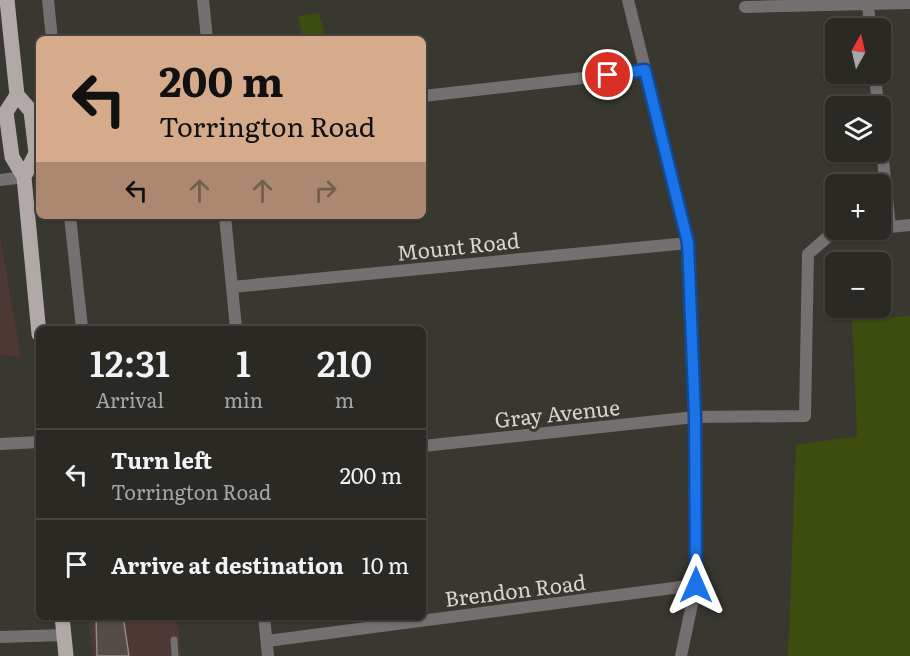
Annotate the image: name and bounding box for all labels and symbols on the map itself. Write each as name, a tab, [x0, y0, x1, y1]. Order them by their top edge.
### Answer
north arrow	[825, 18, 891, 84]
pin	[582, 49, 633, 100]
street label: Mount Road	[395, 223, 521, 267]
street label: Gray Avenue	[493, 390, 621, 434]
position arrow	[664, 553, 728, 617]
street label: Brendon Road	[443, 565, 587, 613]

